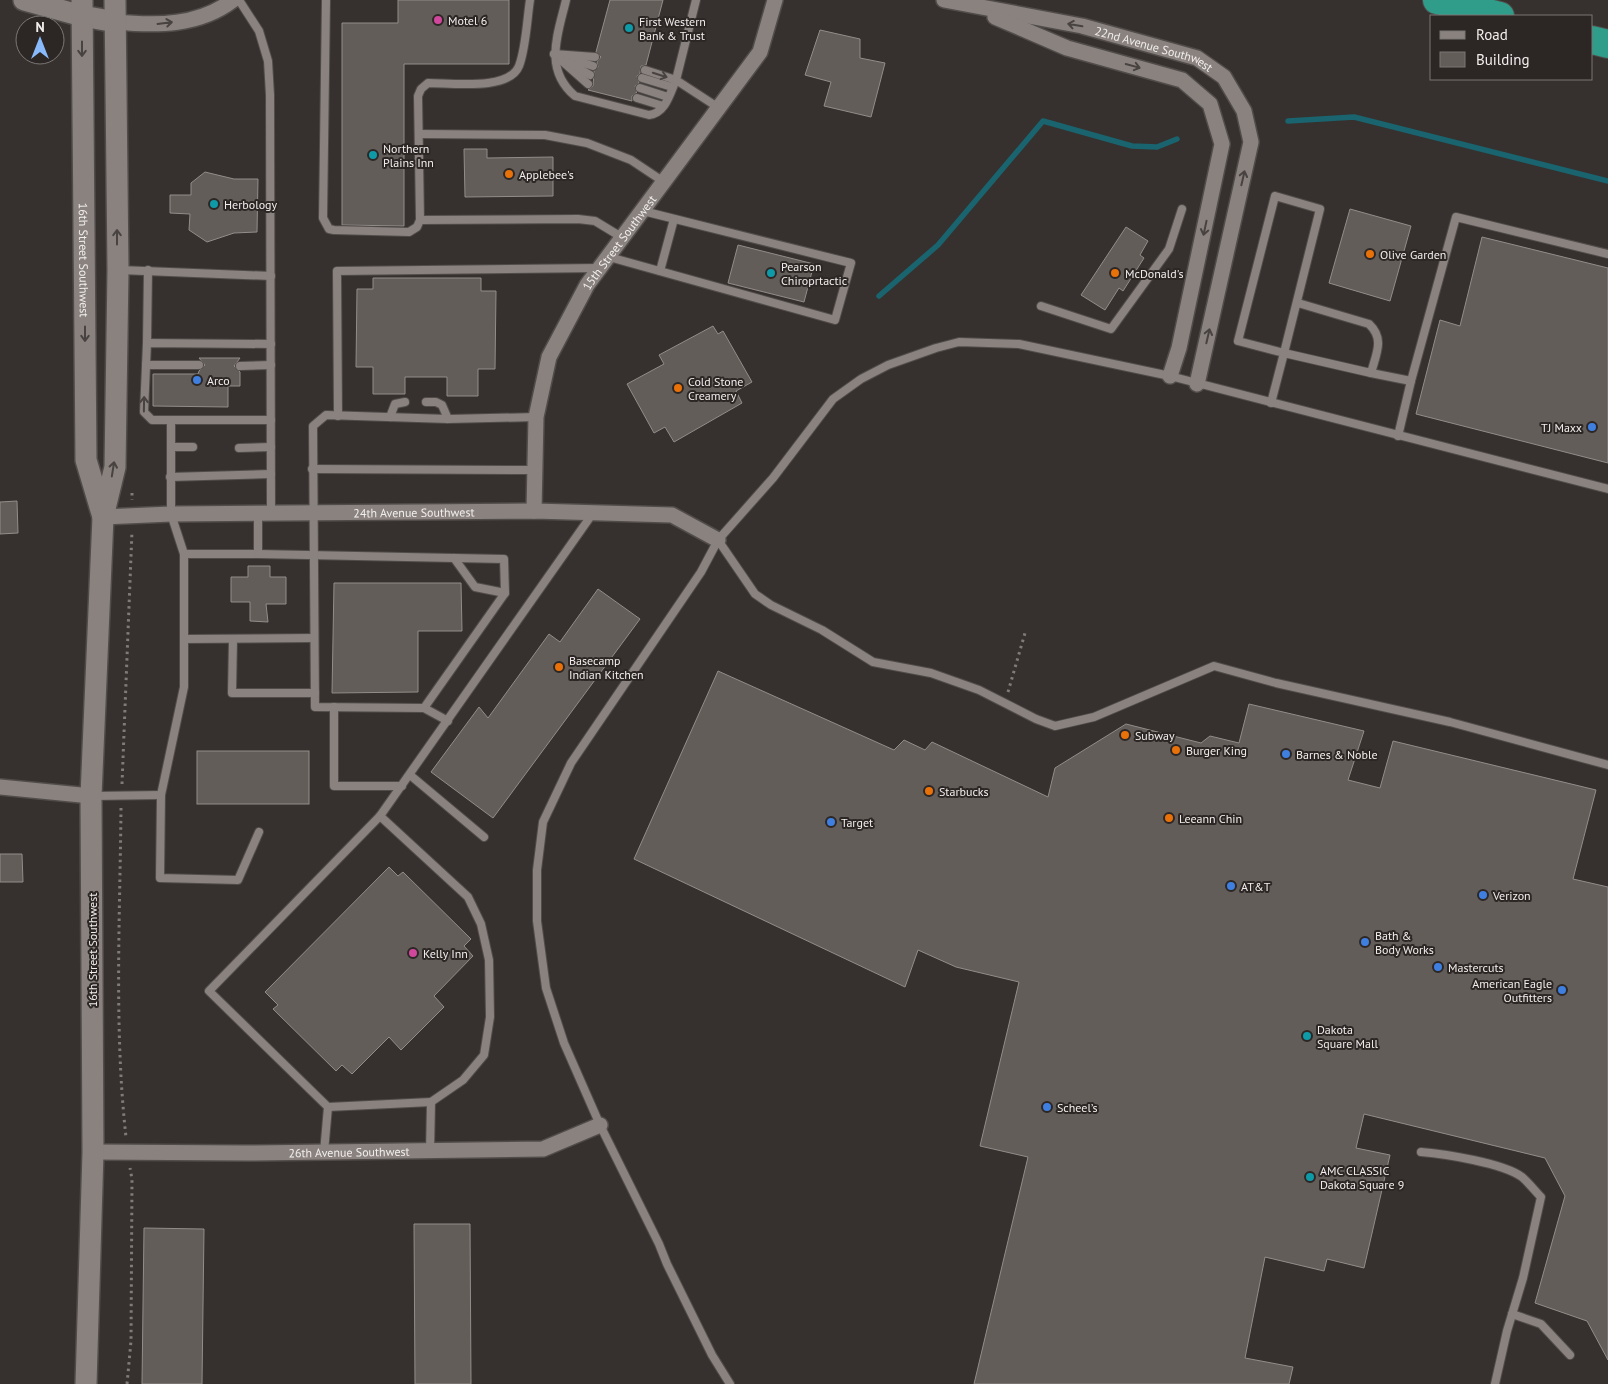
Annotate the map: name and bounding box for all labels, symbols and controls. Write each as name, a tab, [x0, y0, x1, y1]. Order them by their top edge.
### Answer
place label: Motel 6	[448, 13, 487, 28]
marker: Motel 6	[432, 14, 444, 26]
place label: First Western Bank & Trust	[639, 14, 706, 43]
north arrow	[15, 15, 65, 65]
legend	[1430, 15, 1593, 80]
text: N	[35, 18, 45, 36]
one-way arrow	[157, 18, 173, 28]
one-way arrow	[1067, 19, 1083, 29]
marker: First Western Bank & Trust	[623, 22, 635, 34]
street label: 22nd Avenue Southwest	[1093, 22, 1216, 74]
text: Road	[1476, 25, 1508, 44]
one-way arrow	[77, 40, 87, 56]
text: Building	[1476, 50, 1530, 69]
one-way arrow	[1125, 62, 1141, 71]
one-way arrow	[652, 70, 668, 80]
place label: Northern Plains Inn	[383, 141, 434, 170]
marker: Northern Plains Inn	[367, 149, 379, 161]
place label: Applebee's	[519, 167, 574, 182]
marker: Applebee's	[503, 168, 515, 180]
one-way arrow	[1239, 170, 1248, 186]
street label: 15th Street Southwest	[578, 192, 659, 292]
place label: Herbology	[224, 197, 278, 212]
marker: Herbology	[208, 198, 220, 210]
street label: 16th Street Southwest	[76, 203, 92, 317]
one-way arrow	[1199, 220, 1209, 236]
one-way arrow	[113, 229, 122, 245]
place label: Olive Garden	[1380, 247, 1446, 262]
marker: Olive Garden	[1364, 248, 1376, 260]
place label: Pearson Chiroprtactic	[781, 259, 848, 288]
place label: McDonald's	[1125, 266, 1184, 281]
marker: Pearson Chiroprtactic	[765, 267, 777, 279]
marker: McDonald's	[1109, 267, 1121, 279]
one-way arrow	[80, 325, 90, 341]
one-way arrow	[1204, 329, 1213, 345]
place label: Arco	[207, 373, 230, 388]
marker: Arco	[191, 374, 203, 386]
place label: Cold Stone Creamery	[688, 374, 743, 403]
marker: Cold Stone Creamery	[672, 382, 684, 394]
one-way arrow	[140, 396, 149, 412]
place label: TJ Maxx	[1541, 420, 1582, 435]
marker: TJ Maxx	[1586, 421, 1598, 433]
one-way arrow	[109, 462, 119, 478]
street label: 24th Avenue Southwest	[353, 504, 475, 520]
place label: Basecamp Indian Kitchen	[569, 653, 644, 682]
marker: Basecamp Indian Kitchen	[553, 661, 565, 673]
place label: Subway	[1135, 728, 1175, 743]
marker: Subway	[1119, 729, 1131, 741]
place label: Burger King	[1186, 743, 1247, 758]
marker: Burger King	[1170, 744, 1182, 756]
place label: Barnes & Noble	[1296, 747, 1378, 762]
marker: Barnes & Noble	[1280, 748, 1292, 760]
place label: Starbucks	[939, 784, 989, 799]
marker: Starbucks	[923, 785, 935, 797]
place label: Leeann Chin	[1179, 811, 1242, 826]
marker: Leeann Chin	[1163, 812, 1175, 824]
place label: Target	[841, 815, 873, 830]
marker: Target	[825, 816, 837, 828]
place label: AT&T	[1241, 879, 1271, 894]
marker: AT&T	[1225, 880, 1237, 892]
place label: Verizon	[1492, 888, 1531, 903]
marker: Verizon	[1477, 889, 1489, 901]
street label: 16th Street Southwest	[85, 893, 100, 1007]
place label: Bath & Body Works	[1375, 928, 1434, 957]
marker: Bath & Body Works	[1359, 936, 1371, 948]
place label: Kelly Inn	[423, 946, 468, 961]
marker: Kelly Inn	[407, 947, 419, 959]
place label: Mastercuts	[1448, 960, 1504, 975]
marker: Mastercuts	[1432, 961, 1444, 973]
place label: American Eagle Outfitters	[1472, 976, 1552, 1005]
marker: American Eagle Outfitters	[1556, 984, 1568, 996]
place label: Dakota Square Mall	[1317, 1022, 1379, 1051]
marker: Dakota Square Mall	[1301, 1030, 1313, 1042]
place label: Scheel’s	[1057, 1100, 1098, 1115]
marker: Scheel’s	[1041, 1101, 1053, 1113]
street label: 26th Avenue Southwest	[288, 1143, 410, 1160]
place label: AMC CLASSIC Dakota Square 9	[1320, 1163, 1404, 1192]
marker: AMC CLASSIC Dakota Square 9	[1304, 1171, 1316, 1183]

